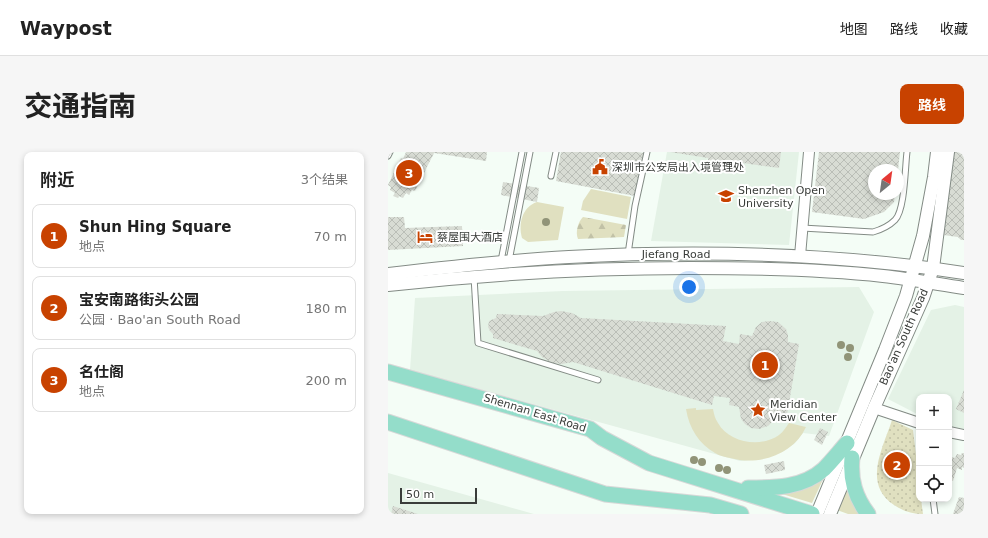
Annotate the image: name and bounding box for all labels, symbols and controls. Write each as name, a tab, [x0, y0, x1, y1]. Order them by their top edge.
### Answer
text: Waypost	[20, 17, 112, 39]
text: 地图	[840, 21, 868, 37]
text: 路线	[890, 21, 918, 37]
text: 收藏	[940, 21, 968, 37]
button: 路线	[900, 84, 964, 124]
text: 交通指南	[24, 90, 136, 123]
pin: 3	[396, 158, 422, 188]
public building icon: 深圳市公安局出入境管理处	[591, 158, 609, 176]
place label: 深圳市公安局出入境管理处	[612, 161, 744, 174]
north arrow	[868, 164, 904, 200]
text: 附近	[40, 170, 74, 190]
text: 3个结果	[301, 172, 348, 187]
place label: Shenzhen Open University	[738, 184, 825, 210]
school or university icon: Shenzhen Open University	[717, 187, 735, 205]
text: Shun Hing Square	[79, 218, 231, 236]
hotel icon: 蔡屋围大酒店	[416, 228, 434, 246]
text: 1	[49, 229, 59, 244]
text: 70 m	[314, 229, 347, 244]
place label: 蔡屋围大酒店	[437, 231, 503, 244]
text: 地点	[79, 239, 105, 254]
street label: Jiefang Road	[641, 248, 710, 261]
your location	[679, 277, 699, 297]
street label: Bao'an South Road	[877, 287, 931, 387]
text: 宝安南路街头公园	[79, 291, 199, 309]
text: 2	[49, 301, 59, 316]
text: 180 m	[305, 301, 347, 316]
text: 公园 · Bao'an South Road	[79, 312, 241, 327]
pin: 1	[752, 350, 778, 380]
text: 名仕阁	[79, 363, 124, 381]
text: 3	[49, 373, 59, 388]
text: 200 m	[305, 373, 347, 388]
text: 地点	[79, 384, 105, 399]
street label: Shennan East Road	[482, 391, 588, 435]
map controls	[916, 394, 952, 502]
button: +	[916, 394, 952, 430]
place label: Meridian View Center	[770, 398, 837, 424]
place icon: Meridian View Center	[749, 401, 767, 419]
button: −	[916, 430, 952, 466]
pin: 2	[884, 450, 910, 480]
button: locate	[916, 466, 952, 502]
scale bar	[400, 486, 477, 505]
text: 50 m	[406, 488, 434, 501]

